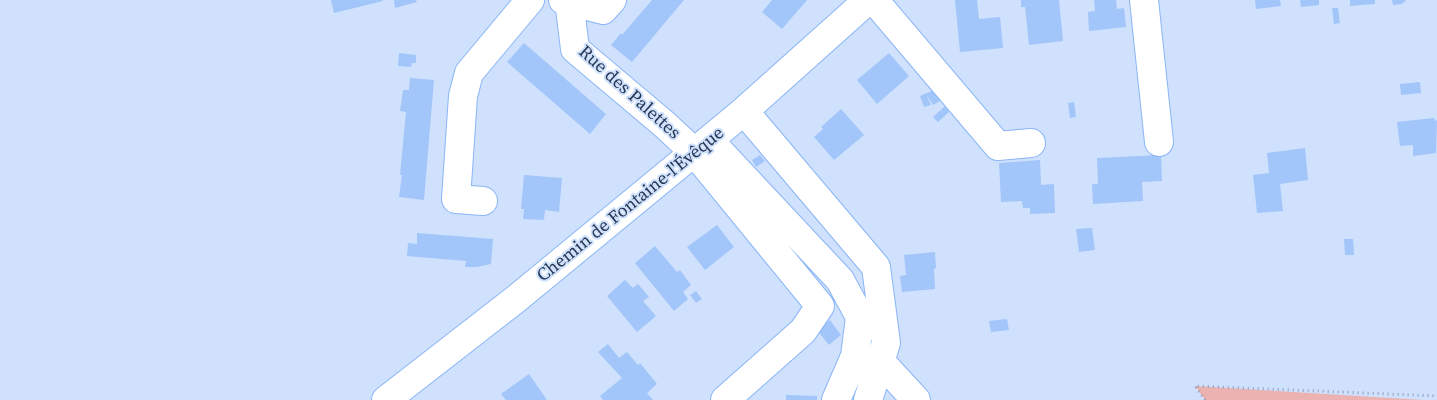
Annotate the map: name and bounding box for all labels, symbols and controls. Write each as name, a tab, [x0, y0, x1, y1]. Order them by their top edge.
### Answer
street label: Rue des Palettes	[574, 42, 684, 144]
street label: Chemin de Fontaine-l'Évêque	[533, 123, 729, 287]

